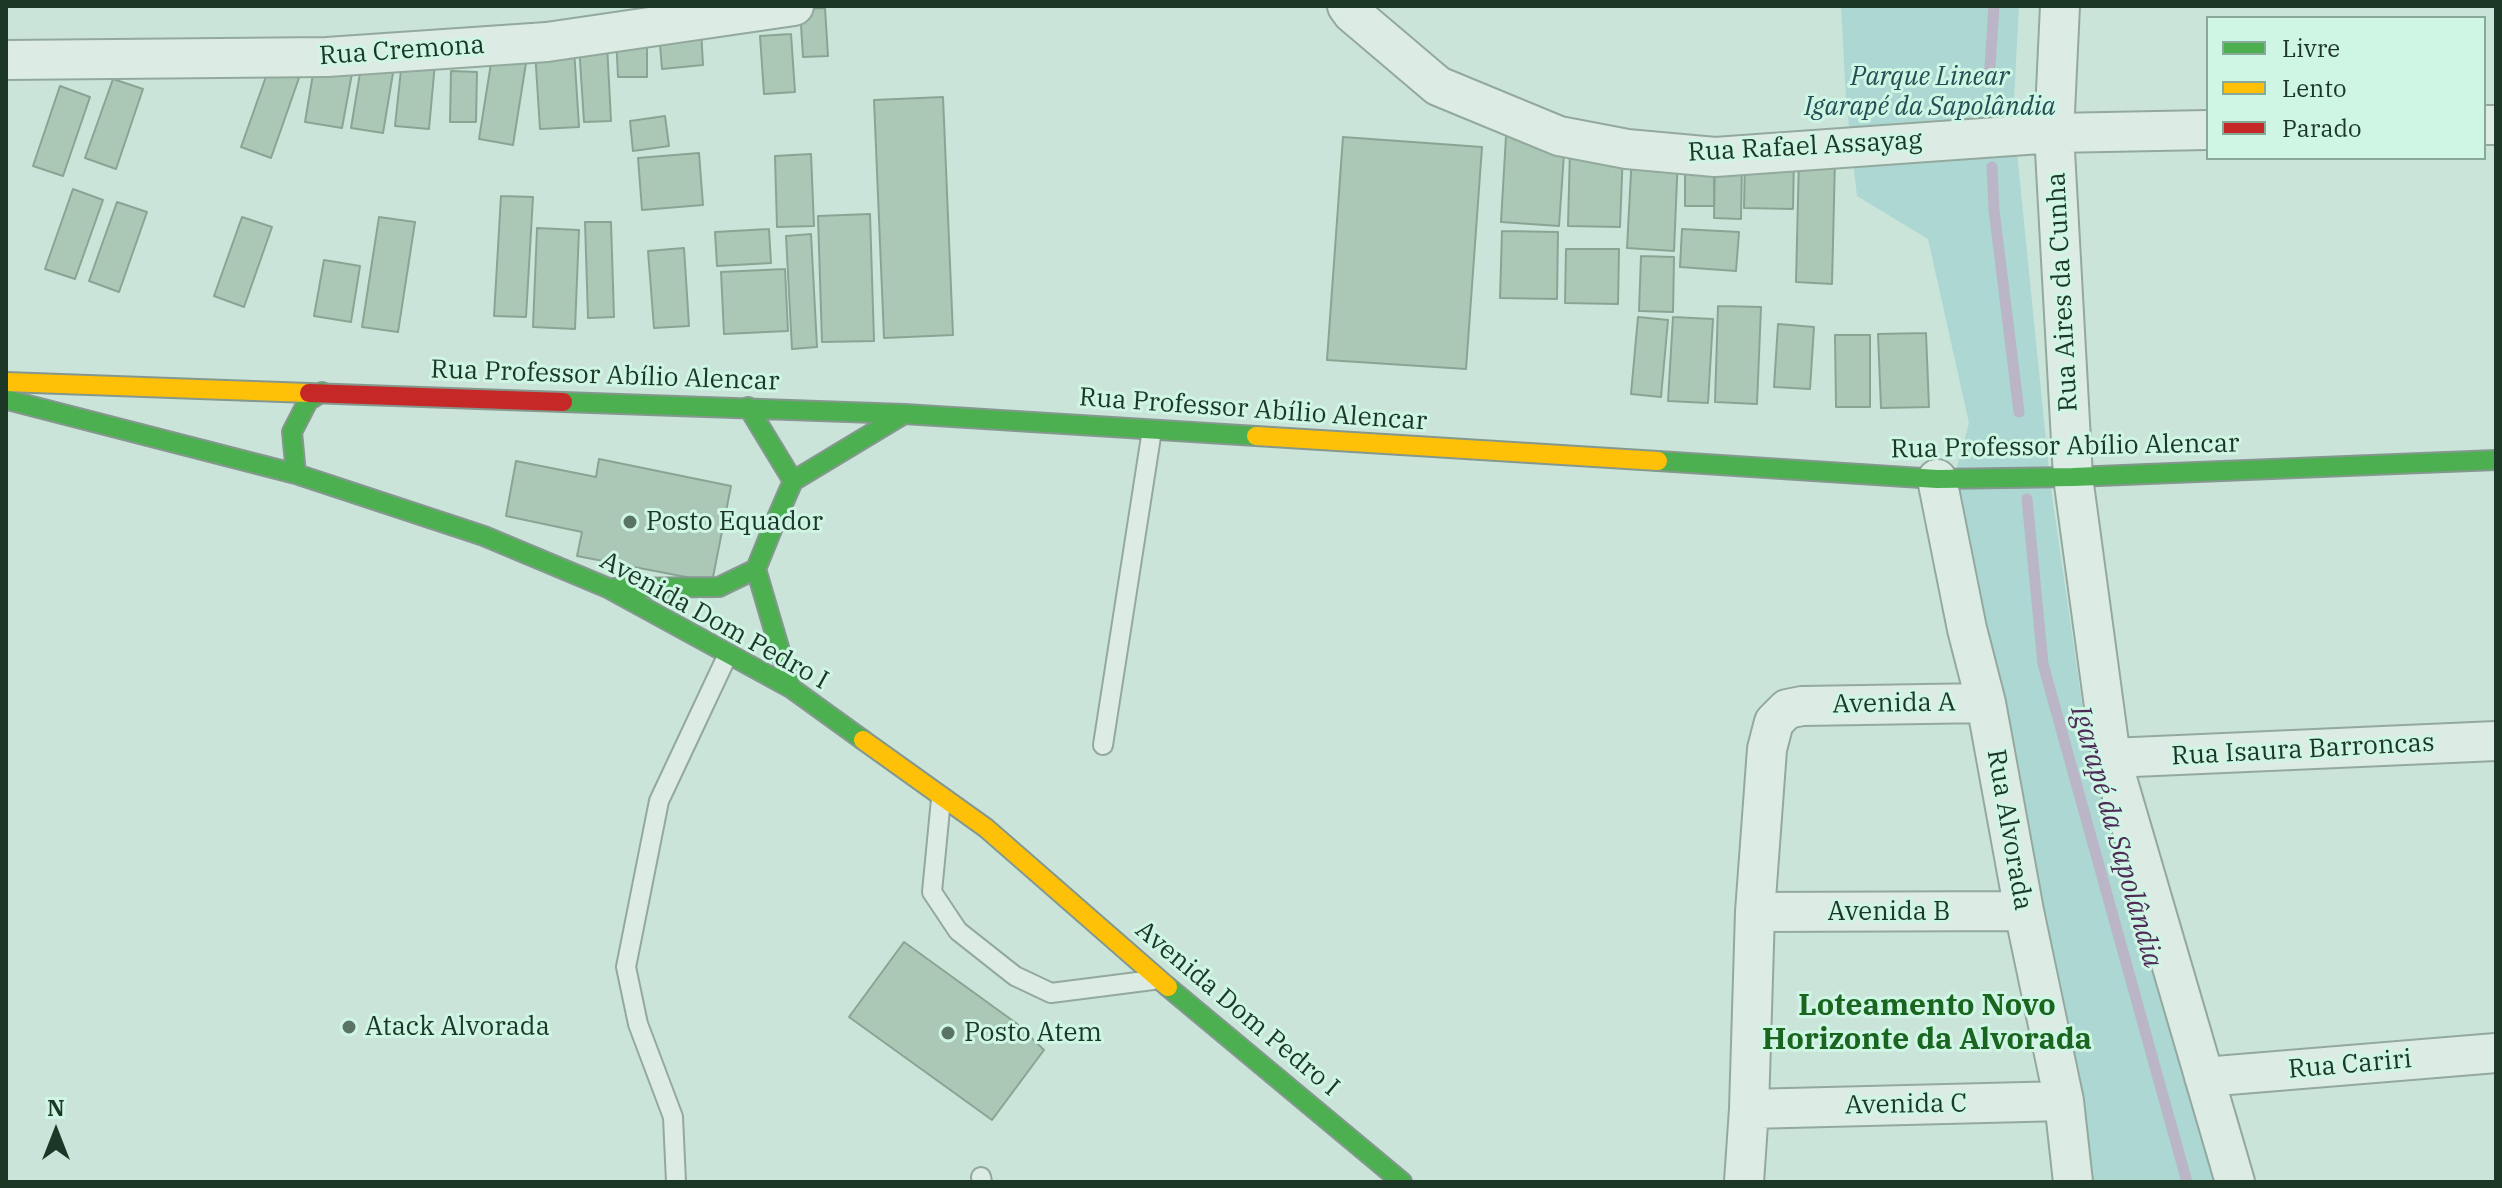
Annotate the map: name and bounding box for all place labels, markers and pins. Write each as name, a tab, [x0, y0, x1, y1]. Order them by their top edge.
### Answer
place label: Posto Equador	[646, 506, 823, 538]
marker: Posto Equador	[621, 513, 639, 531]
place label: Atack Alvorada	[365, 1011, 550, 1043]
place label: Posto Atem	[964, 1017, 1102, 1049]
marker: Atack Alvorada	[340, 1018, 358, 1036]
marker: Posto Atem	[939, 1024, 957, 1042]

